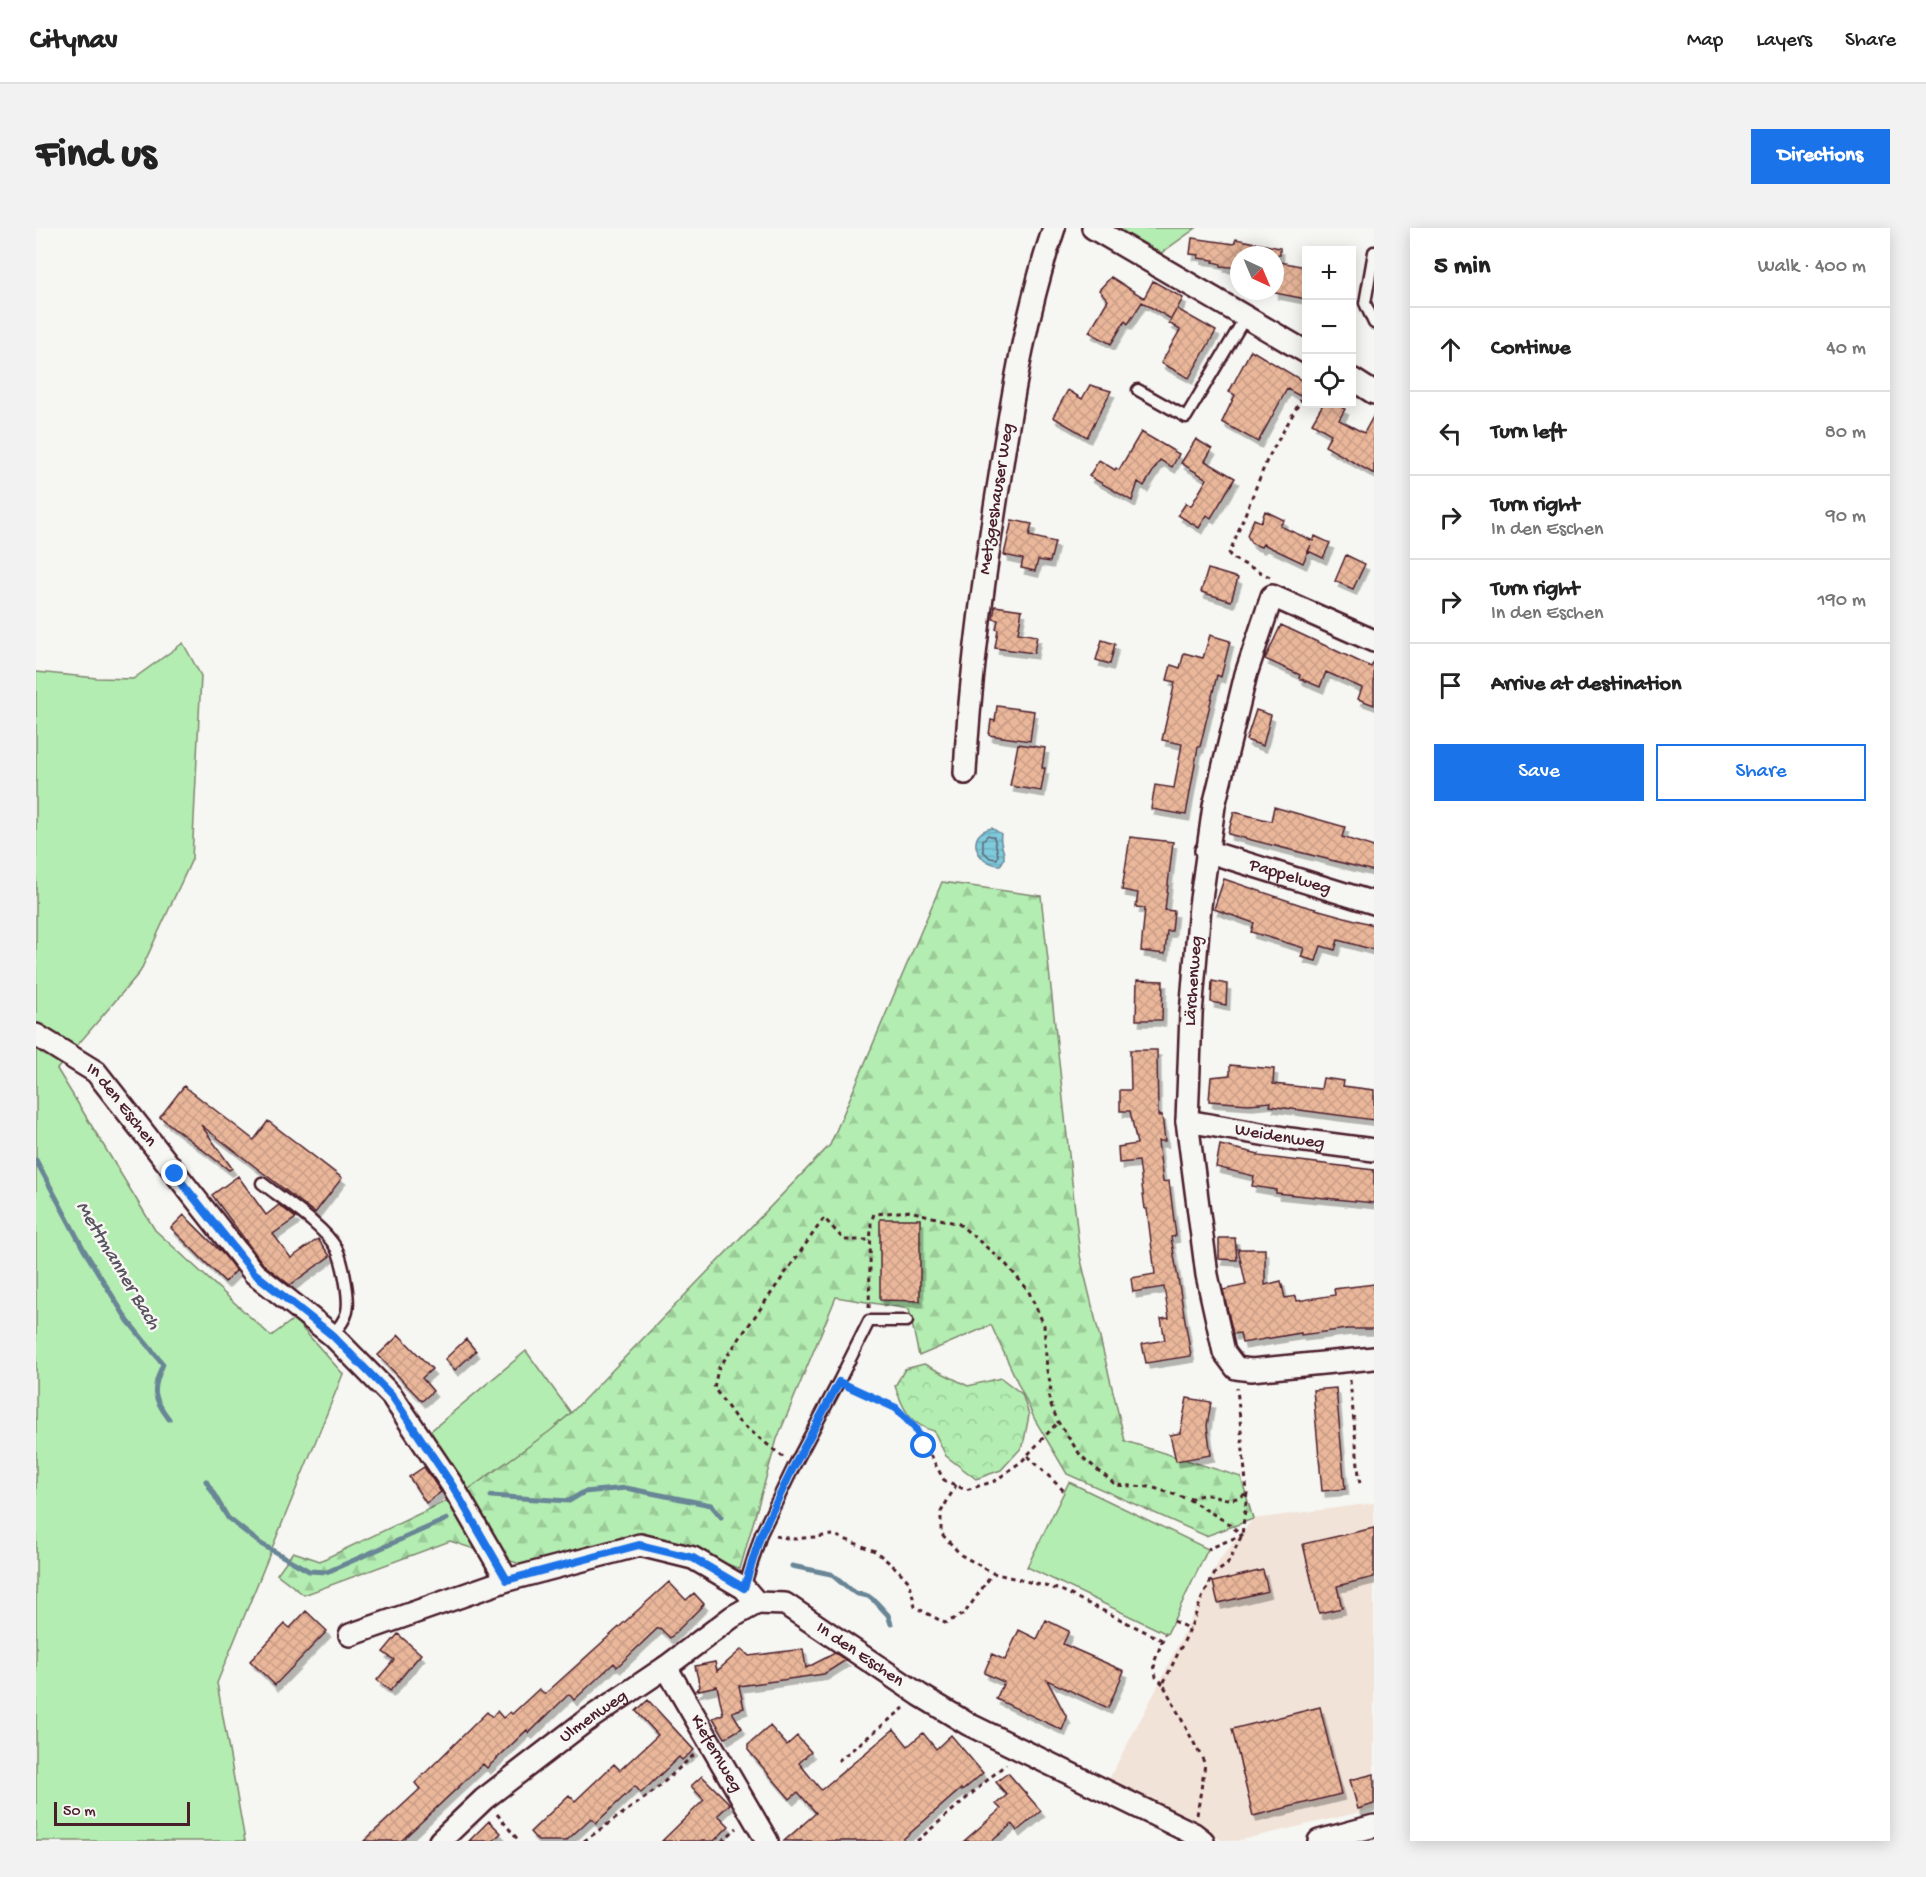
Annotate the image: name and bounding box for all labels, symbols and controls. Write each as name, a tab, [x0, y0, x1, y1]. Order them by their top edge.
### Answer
text: Citynav	[30, 25, 118, 58]
text: Map	[1687, 29, 1723, 54]
text: Layers	[1756, 29, 1812, 54]
text: Share	[1845, 29, 1896, 54]
button: Directions	[1751, 129, 1890, 184]
text: Find us	[36, 132, 156, 181]
north arrow	[1230, 246, 1284, 300]
map controls	[1302, 246, 1356, 408]
button: +	[1302, 246, 1356, 300]
text: 5 min	[1434, 252, 1490, 283]
text: Walk · 400 m	[1758, 256, 1866, 279]
button: −	[1302, 300, 1356, 354]
icon: ahead	[1434, 333, 1467, 366]
text: Continue	[1491, 336, 1571, 362]
text: 40 m	[1826, 338, 1866, 361]
button: locate	[1302, 354, 1356, 408]
icon: left	[1434, 417, 1467, 450]
text: Turn left	[1491, 420, 1565, 446]
street label: Metzgeshauser Weg	[975, 422, 1019, 576]
text: 80 m	[1825, 422, 1866, 445]
text: Turn right	[1491, 493, 1579, 519]
icon: right	[1434, 501, 1467, 534]
text: 90 m	[1826, 506, 1866, 529]
text: In den Eschen	[1491, 519, 1604, 542]
text: Turn right	[1491, 577, 1579, 603]
icon: right	[1434, 585, 1467, 618]
text: 190 m	[1818, 590, 1866, 613]
text: In den Eschen	[1491, 603, 1604, 626]
icon: arrive	[1434, 669, 1467, 702]
text: Arrive at destination	[1491, 672, 1681, 698]
button: Save	[1434, 744, 1644, 801]
button: Share	[1656, 744, 1866, 801]
street label: Pappelweg	[1246, 854, 1333, 900]
street label: Lärchenweg	[1180, 935, 1208, 1027]
street label: In den Eschen	[83, 1058, 161, 1151]
street label: Weidenweg	[1233, 1119, 1326, 1154]
route end	[161, 1160, 187, 1186]
water label: Mettmanner Bach	[70, 1198, 165, 1335]
route start	[910, 1432, 936, 1458]
street label: In den Eschen	[812, 1618, 908, 1692]
street label: Ulmenweg	[555, 1685, 632, 1748]
street label: Kiefernweg	[685, 1711, 747, 1796]
scale bar	[54, 1799, 190, 1826]
text: 50 m	[63, 1803, 96, 1822]

